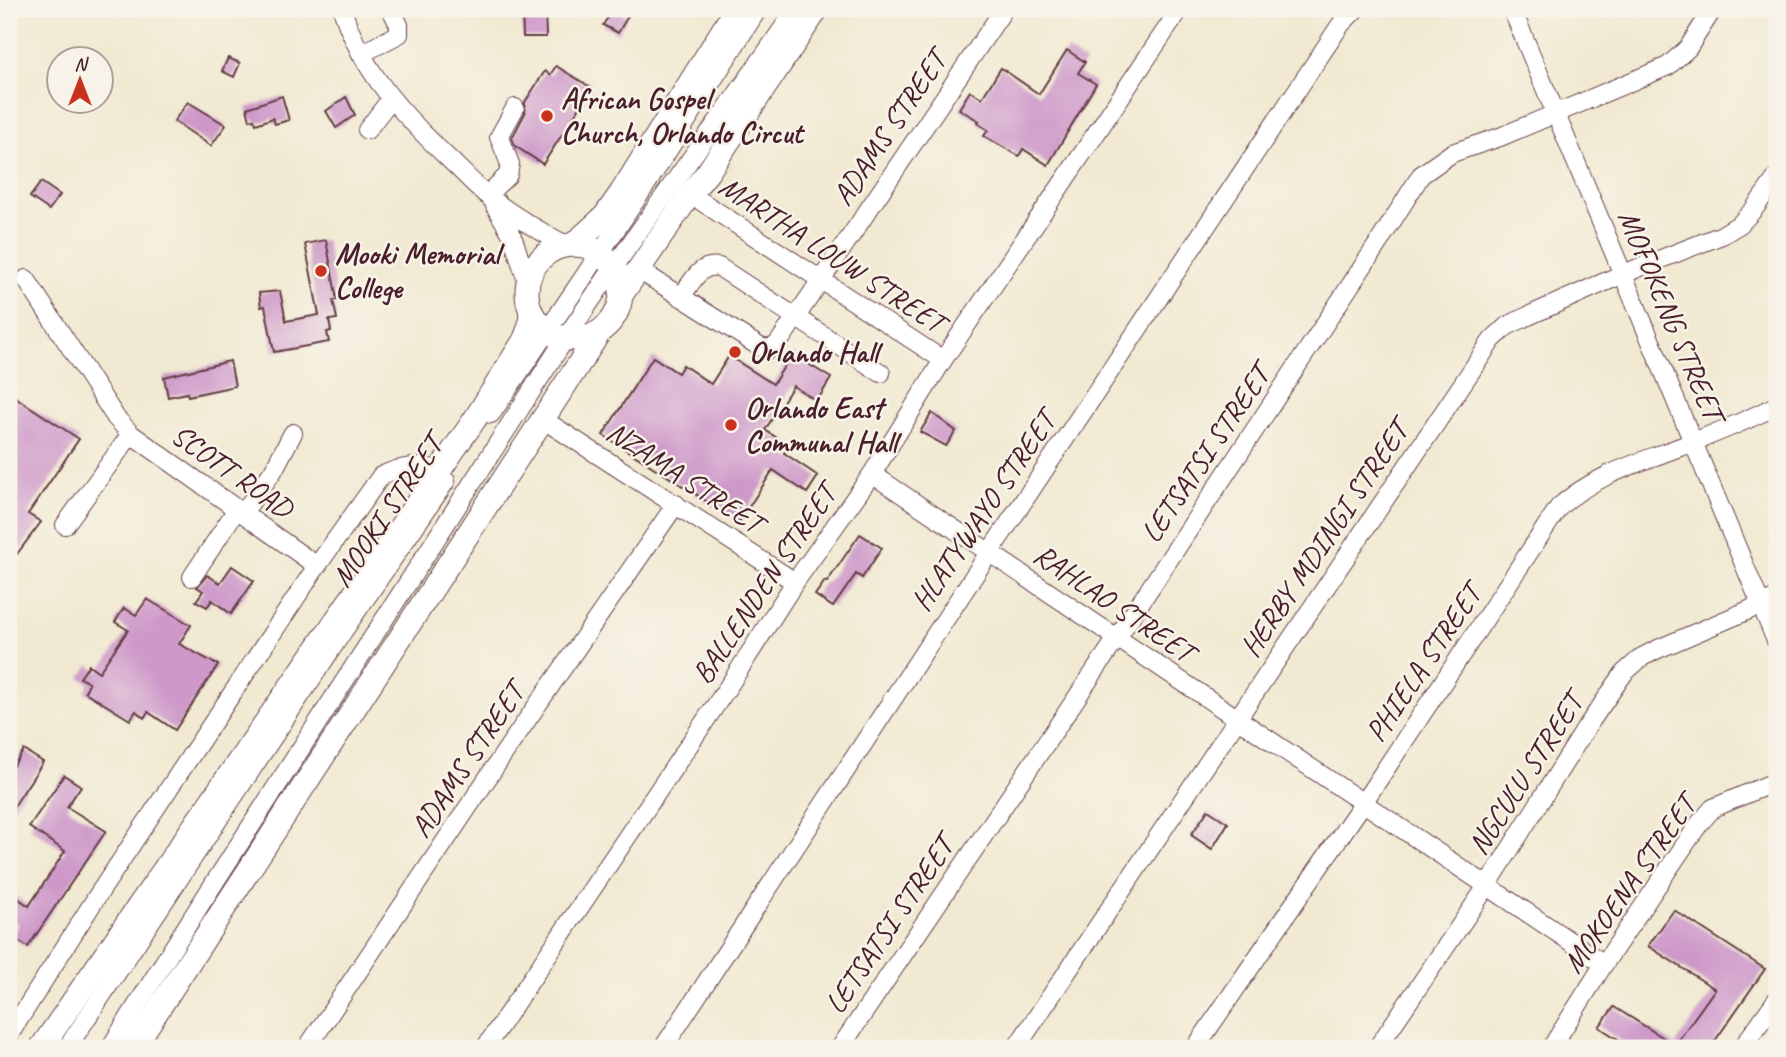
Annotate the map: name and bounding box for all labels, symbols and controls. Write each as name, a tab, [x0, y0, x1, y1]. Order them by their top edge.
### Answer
street label: ADAMS STREET	[823, 38, 958, 213]
north arrow	[46, 46, 116, 116]
text: N	[74, 52, 89, 76]
place label: African Gospel Church, Orlando Circut	[561, 80, 805, 152]
marker: African Gospel Church, Orlando Circut	[539, 108, 555, 124]
street label: MARTHA LOUW STREET	[712, 167, 957, 345]
street label: MOFOKENG STREET	[1610, 204, 1735, 432]
place label: Mooki Memorial College	[335, 235, 505, 307]
marker: Mooki Memorial College	[313, 263, 329, 279]
place label: Orlando Hall	[749, 333, 884, 371]
marker: Orlando Hall	[727, 344, 743, 360]
street label: LETSATSI STREET	[1132, 352, 1282, 550]
place label: Orlando East Communal Hall	[745, 389, 903, 461]
street label: HLATYWAYO STREET	[902, 399, 1067, 618]
street label: HERBY MDINGI STREET	[1231, 408, 1421, 664]
street label: NZAMA STREET	[600, 412, 776, 545]
street label: SCOTT ROAD	[164, 415, 302, 528]
marker: Orlando East Communal Hall	[723, 417, 739, 433]
street label: MOOKI STREET	[323, 422, 456, 594]
street label: BALLENDEN STREET	[683, 472, 848, 691]
street label: RAHLAO STREET	[1026, 535, 1207, 674]
street label: PHIELA STREET	[1356, 572, 1493, 749]
street label: ADAMS STREET	[401, 670, 536, 845]
street label: NGCULU STREET	[1459, 680, 1595, 862]
street label: MOKOENA STREET	[1554, 783, 1708, 980]
street label: LETSATSI STREET	[816, 823, 966, 1021]

